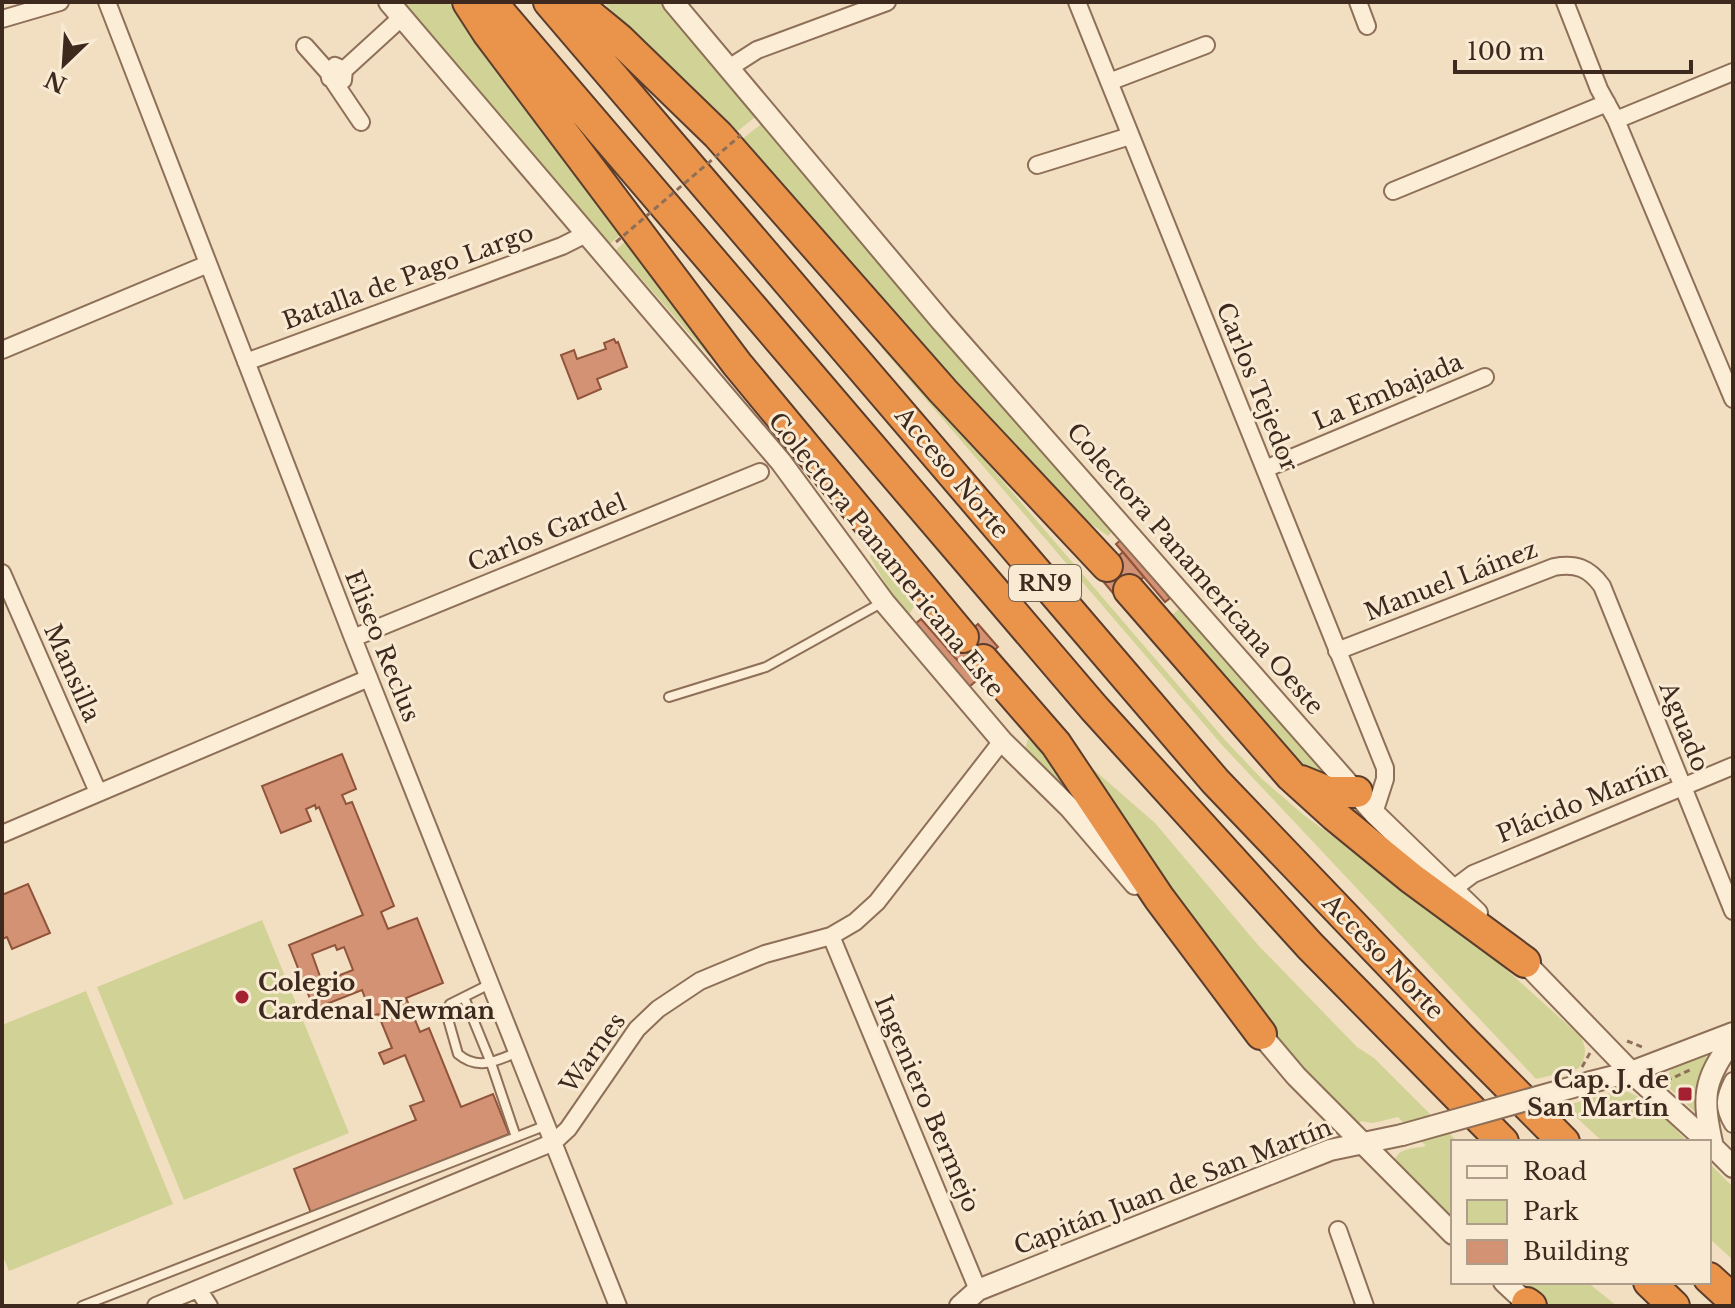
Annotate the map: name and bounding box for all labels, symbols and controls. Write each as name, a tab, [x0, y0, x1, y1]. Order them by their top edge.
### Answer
north arrow	[24, 24, 104, 104]
scale bar	[1455, 24, 1691, 74]
text: 100 m	[1467, 37, 1545, 66]
text: N	[40, 65, 71, 98]
street label: Batalla de Pago Largo	[278, 218, 537, 335]
street label: Carlos Tejedor	[1210, 298, 1305, 476]
street label: La Embajada	[1309, 347, 1468, 436]
street label: Acceso Norte	[889, 401, 1016, 544]
street label: Colectora Panamericana Este	[763, 407, 1010, 703]
street label: Colectora Panamericana Oeste	[1061, 417, 1330, 720]
street label: Carlos Gardel	[463, 487, 630, 578]
street label: Manuel Láinez	[1360, 534, 1541, 627]
road number: RN9	[1009, 565, 1081, 601]
street label: Eliseo Reclus	[339, 566, 426, 726]
street label: Mansilla	[38, 619, 107, 727]
street label: Aguado	[1653, 677, 1716, 776]
street label: Plácido Maríin	[1492, 754, 1671, 849]
street label: Acceso Norte	[1316, 888, 1450, 1025]
place label: Colegio Cardenal Newman	[258, 968, 496, 1025]
marker: Colegio Cardenal Newman	[233, 988, 251, 1006]
street label: Ingeniero Bermejo	[869, 991, 986, 1217]
street label: Warnes	[553, 1007, 631, 1099]
place label: Cap. J. de San Martín	[1527, 1065, 1670, 1122]
marker: Cap. J. de San Martín	[1676, 1085, 1694, 1103]
street label: Capitán Juan de San Martín	[1010, 1112, 1336, 1261]
legend	[1451, 1140, 1711, 1284]
text: Road	[1523, 1157, 1587, 1186]
text: Park	[1523, 1197, 1579, 1226]
text: Building	[1523, 1237, 1629, 1266]

